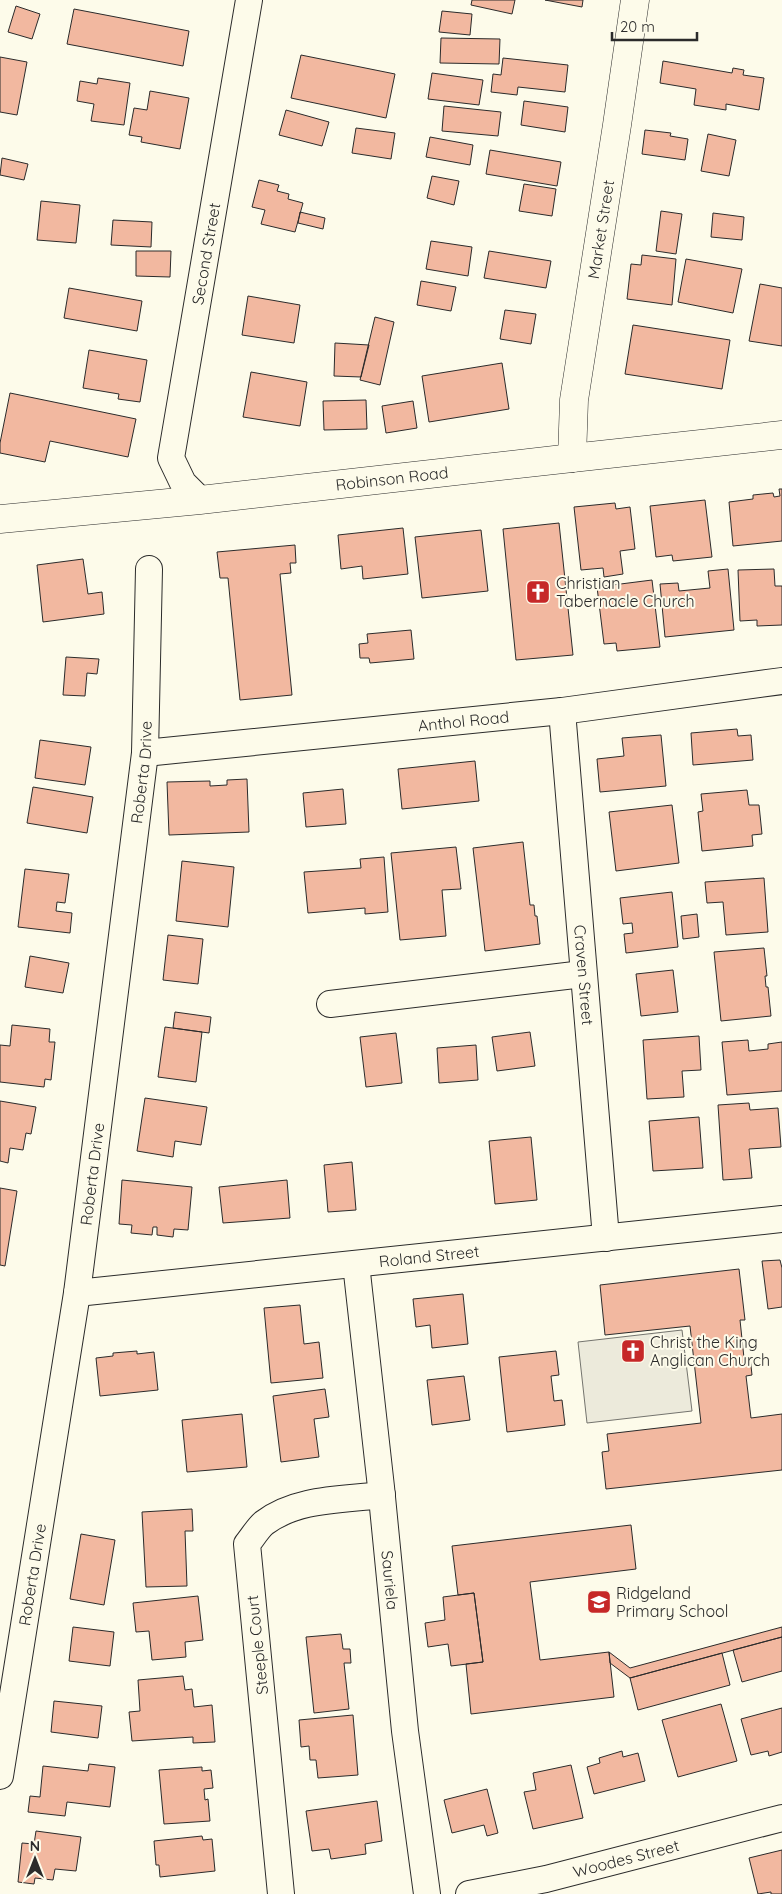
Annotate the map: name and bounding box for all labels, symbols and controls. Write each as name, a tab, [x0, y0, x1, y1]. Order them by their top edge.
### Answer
scale bar	[612, 10, 697, 42]
text: 20 m	[620, 17, 655, 36]
street label: Market Street	[583, 178, 618, 280]
street label: Second Street	[187, 201, 224, 306]
street label: Robinson Road	[334, 462, 449, 495]
place label: Christian Tabernacle Church	[556, 573, 695, 611]
church icon: Christian Tabernacle Church	[525, 579, 551, 605]
street label: Anthol Road	[417, 706, 510, 735]
street label: Roberta Drive	[126, 720, 156, 825]
street label: Craven Street	[570, 924, 598, 1026]
street label: Roberta Drive	[76, 1122, 108, 1227]
street label: Roland Street	[378, 1241, 480, 1271]
place label: Christ the King Anglican Church	[650, 1332, 770, 1370]
church icon: Christ the King Anglican Church	[620, 1338, 646, 1364]
street label: Roberta Drive	[14, 1522, 50, 1627]
street label: Sauriela	[377, 1549, 403, 1611]
place label: Ridgeland Primary School	[616, 1583, 728, 1621]
school or university icon: Ridgeland Primary School	[586, 1589, 612, 1615]
street label: Steeple Court	[242, 1594, 272, 1696]
north arrow	[10, 1834, 60, 1884]
street label: Woodes Street	[571, 1835, 681, 1882]
text: N	[30, 1837, 40, 1855]

